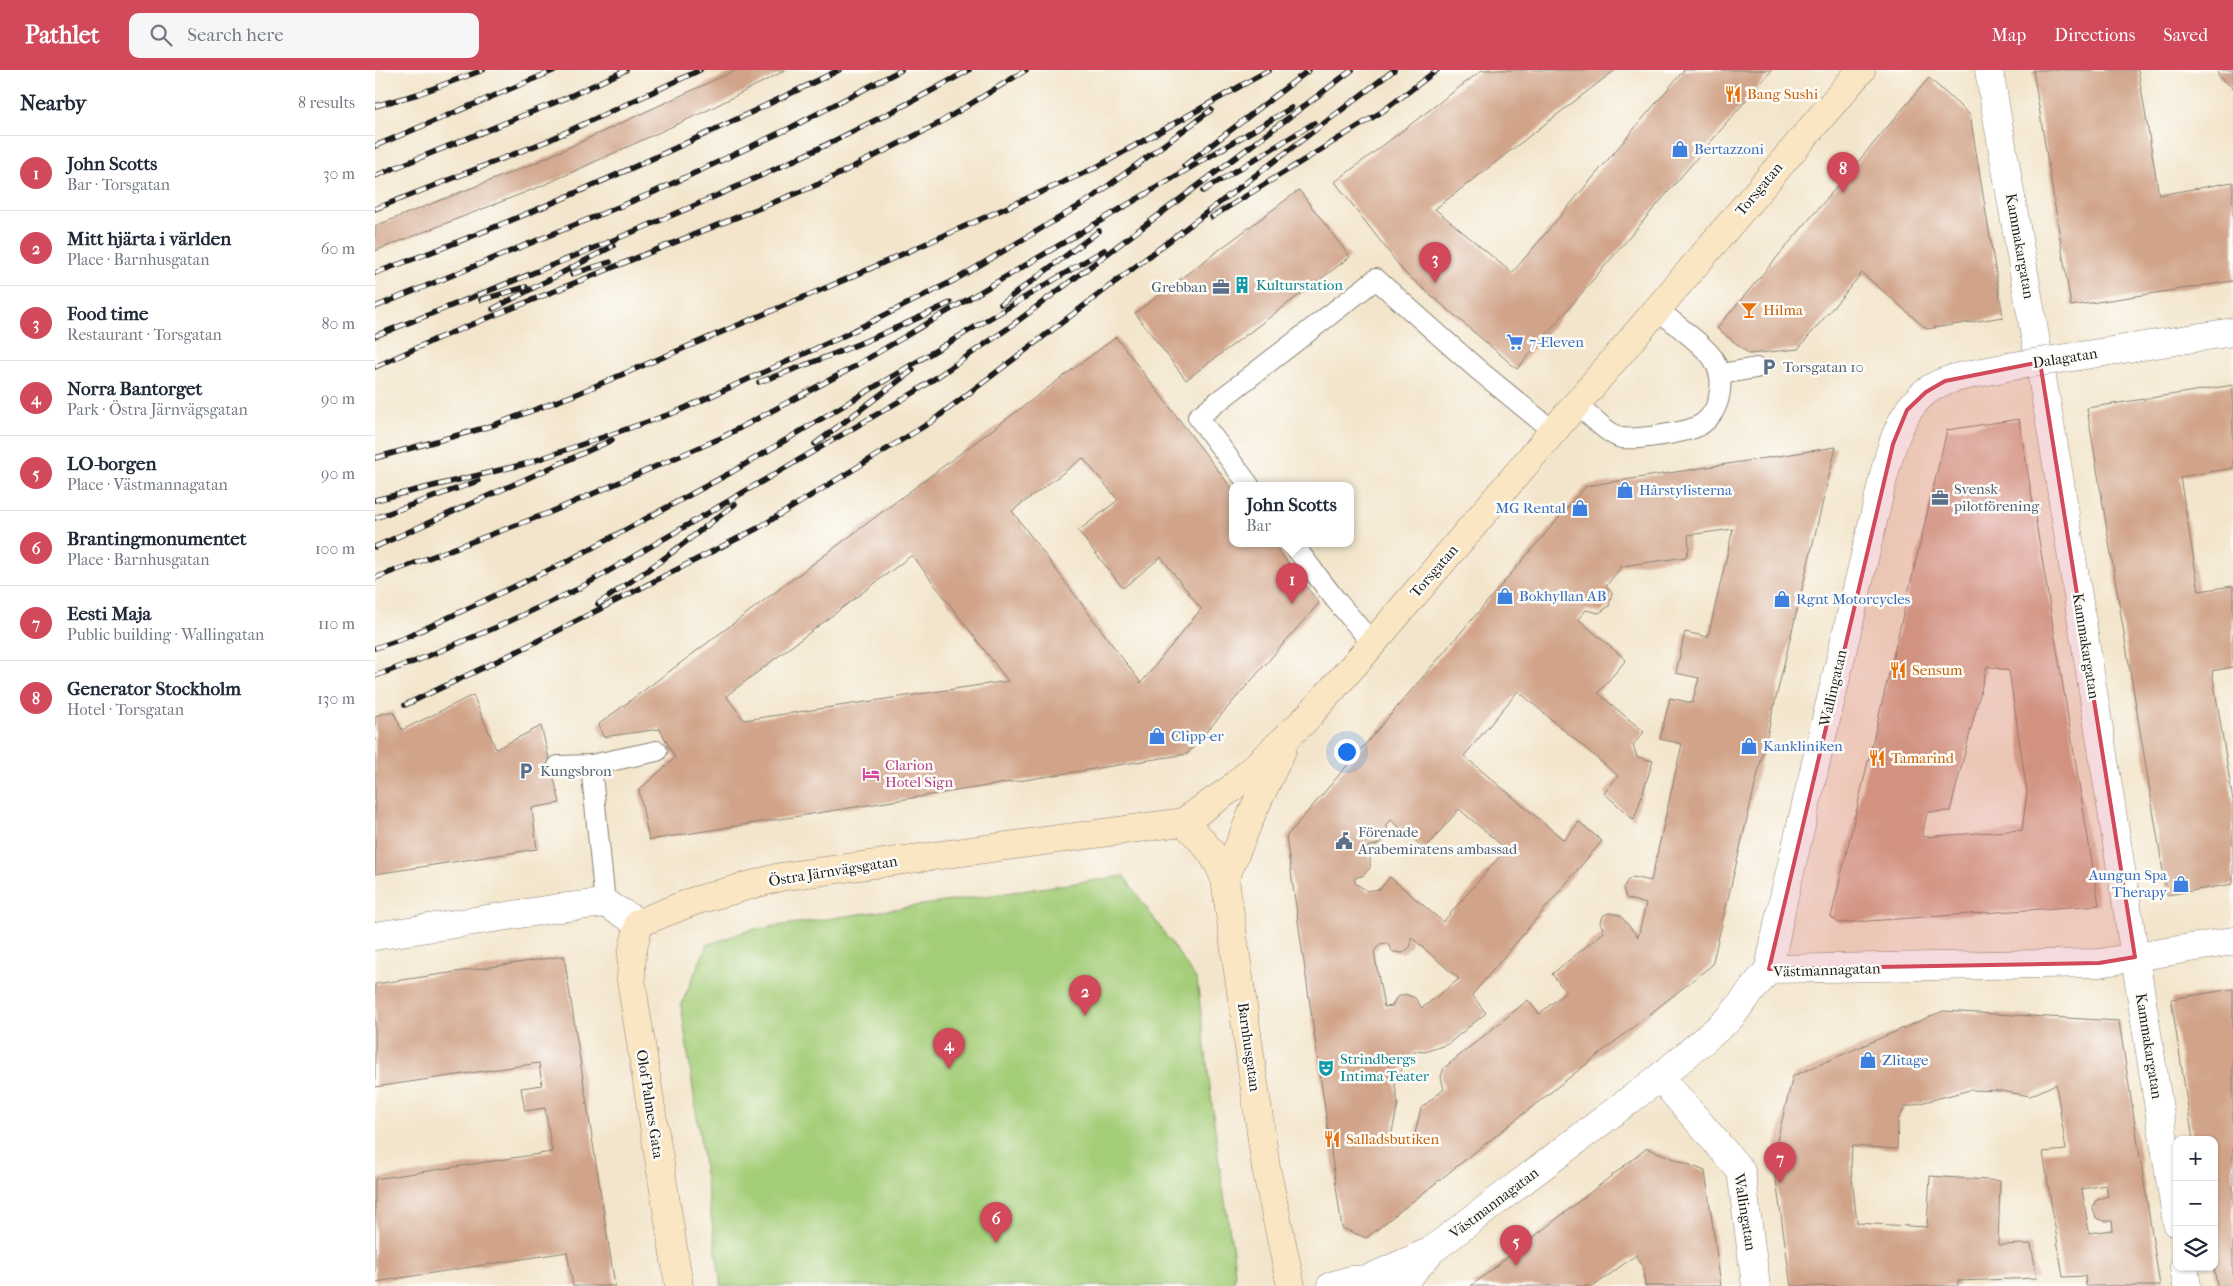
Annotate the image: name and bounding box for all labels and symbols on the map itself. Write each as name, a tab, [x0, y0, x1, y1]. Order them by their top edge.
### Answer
restaurant icon: Bang Sushi	[1723, 84, 1743, 104]
place label: Bang Sushi	[1747, 85, 1819, 103]
shop icon: Bertazzoni	[1670, 139, 1690, 159]
place label: Bertazzoni	[1694, 140, 1764, 158]
pin: 8	[1827, 152, 1859, 193]
street label: Torsgatan	[1732, 158, 1787, 219]
street label: Kammakargatan	[2002, 192, 2038, 300]
pin: 3	[1419, 242, 1451, 283]
building icon: Kulturstation	[1232, 275, 1252, 295]
place label: Kulturstation	[1256, 276, 1343, 294]
office icon: Grebban	[1211, 277, 1231, 297]
place label: Grebban	[1151, 278, 1207, 296]
bar icon: Hilma	[1739, 300, 1759, 320]
place label: Hilma	[1763, 301, 1804, 319]
supermarket icon: 7-Eleven	[1505, 332, 1525, 352]
place label: 7-Eleven	[1529, 333, 1584, 351]
street label: Dalagatan	[2031, 344, 2099, 372]
parking icon: Torsgatan 10	[1759, 357, 1779, 377]
place label: Torsgatan 10	[1783, 358, 1864, 376]
shop icon: Hårstylisterna	[1615, 480, 1635, 500]
place label: Svensk pilotförening	[1953, 480, 2040, 515]
place label: Hårstylisterna	[1639, 481, 1733, 499]
office icon: Svensk pilotförening	[1930, 488, 1950, 508]
shop icon: MG Rental	[1570, 498, 1590, 518]
place label: MG Rental	[1495, 499, 1566, 517]
street label: Torsgatan	[1406, 541, 1462, 601]
pin: 1	[1276, 563, 1308, 604]
shop icon: Bokhyllan AB	[1495, 586, 1515, 606]
place label: Bokhyllan AB	[1519, 587, 1606, 605]
shop icon: Rgnt Motorcycles	[1772, 589, 1792, 609]
place label: Rgnt Motorcycles	[1796, 590, 1911, 608]
street label: Kammakargatan	[2069, 592, 2103, 700]
street label: Wallingatan	[1815, 648, 1851, 729]
restaurant icon: Sensum	[1888, 660, 1908, 680]
place label: Sensum	[1912, 661, 1963, 679]
shop icon: Clipp-er	[1147, 726, 1167, 746]
place label: Clipp-er	[1171, 727, 1224, 745]
shop icon: Kankliniken	[1739, 736, 1759, 756]
place label: Kankliniken	[1763, 737, 1843, 755]
your location	[1334, 739, 1360, 765]
restaurant icon: Tamarind	[1867, 748, 1887, 768]
place label: Tamarind	[1891, 749, 1955, 767]
place label: Clarion Hotel Sign	[885, 756, 953, 791]
parking icon: Kungsbron	[516, 761, 536, 781]
place label: Kungsbron	[540, 762, 612, 780]
hotel icon: Clarion Hotel Sign	[861, 764, 881, 784]
place label: Förenade Arabemiratens ambassad	[1357, 823, 1518, 858]
public building icon: Förenade Arabemiratens ambassad	[1334, 831, 1354, 851]
street label: Östra Järnvägsgatan	[767, 852, 899, 890]
place label: Aungun Spa Therapy	[2088, 866, 2168, 901]
shop icon: Aungun Spa Therapy	[2171, 874, 2191, 894]
street label: Västmannagatan	[1772, 959, 1881, 981]
pin: 2	[1069, 975, 1101, 1016]
street label: Kammakargatan	[2132, 992, 2166, 1100]
street label: Barnhusgatan	[1234, 1001, 1264, 1093]
pin: 4	[933, 1028, 965, 1069]
street label: Olof Palmes Gata	[633, 1048, 668, 1161]
place label: Strindbergs Intima Teater	[1340, 1050, 1430, 1085]
shop icon: Zlitage	[1858, 1050, 1878, 1070]
place label: Zlitage	[1882, 1051, 1929, 1069]
theatre icon: Strindbergs Intima Teater	[1316, 1058, 1336, 1078]
restaurant icon: Salladsbutiken	[1322, 1129, 1342, 1149]
place label: Salladsbutiken	[1346, 1130, 1440, 1148]
pin: 7	[1764, 1142, 1796, 1183]
street label: Västmannagatan	[1445, 1163, 1542, 1243]
street label: Wallingatan	[1730, 1171, 1760, 1252]
pin: 6	[980, 1202, 1012, 1243]
pin: 5	[1500, 1225, 1532, 1266]

